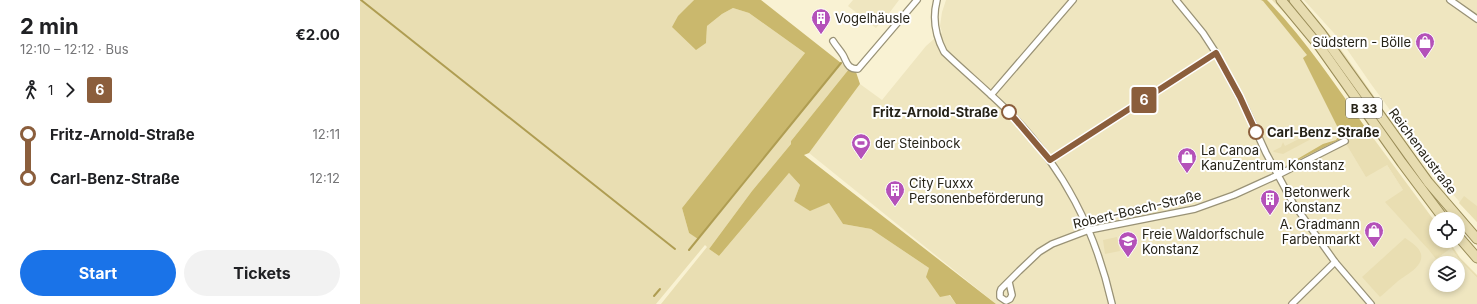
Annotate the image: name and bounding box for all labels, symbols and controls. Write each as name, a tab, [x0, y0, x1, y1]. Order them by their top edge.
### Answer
building icon: Vogelhäusle	[810, 7, 832, 35]
place label: Vogelhäusle	[835, 10, 910, 26]
text: 2 min	[20, 13, 79, 39]
text: €2.00	[295, 25, 340, 44]
shop icon: Südstern - Bölle	[1414, 31, 1436, 59]
place label: Südstern - Bölle	[1312, 34, 1411, 50]
text: 12:10 – 12:12 · Bus	[20, 41, 129, 57]
icon: walk	[20, 79, 42, 101]
icon: forward	[59, 79, 81, 101]
text: 6	[95, 81, 104, 98]
text: 1	[48, 82, 53, 98]
line badge: 6	[1131, 87, 1157, 113]
text: 6	[1139, 91, 1149, 108]
road number: B 33	[1346, 98, 1382, 118]
place label: Fritz-Arnold-Straße	[873, 104, 998, 120]
marker: Fritz-Arnold-Straße	[1001, 104, 1017, 120]
street label: Reichenaustraße	[1386, 105, 1460, 197]
marker: Carl-Benz-Straße	[1248, 124, 1264, 140]
place label: Carl-Benz-Straße	[1267, 124, 1380, 140]
text: Fritz-Arnold-Straße	[50, 125, 195, 144]
text: 12:11	[312, 126, 340, 142]
sports icon: der Steinbock	[850, 132, 872, 160]
place label: der Steinbock	[875, 135, 960, 151]
place label: La Canoa KanuZentrum Konstanz	[1201, 142, 1345, 173]
shop icon: La Canoa KanuZentrum Konstanz	[1176, 146, 1198, 174]
text: Carl-Benz-Straße	[50, 169, 180, 188]
text: 12:12	[310, 170, 340, 186]
place label: City Fuxxx Personenbeförderung	[909, 175, 1044, 206]
building icon: City Fuxxx Personenbeförderung	[884, 179, 906, 207]
place label: Betonwerk Konstanz	[1284, 184, 1350, 215]
street label: Robert-Bosch-Straße	[1071, 186, 1203, 232]
building icon: Betonwerk Konstanz	[1259, 188, 1281, 216]
map controls	[1429, 212, 1465, 292]
button: locate	[1429, 212, 1465, 248]
place label: A. Gradmann Farbenmarkt	[1280, 216, 1360, 247]
shop icon: A. Gradmann Farbenmarkt	[1363, 220, 1385, 248]
place label: Freie Waldorfschule Konstanz	[1142, 226, 1264, 257]
school or university icon: Freie Waldorfschule Konstanz	[1117, 230, 1139, 258]
button: Start	[20, 250, 176, 296]
button: Tickets	[184, 250, 340, 296]
button: layers	[1429, 256, 1465, 292]

